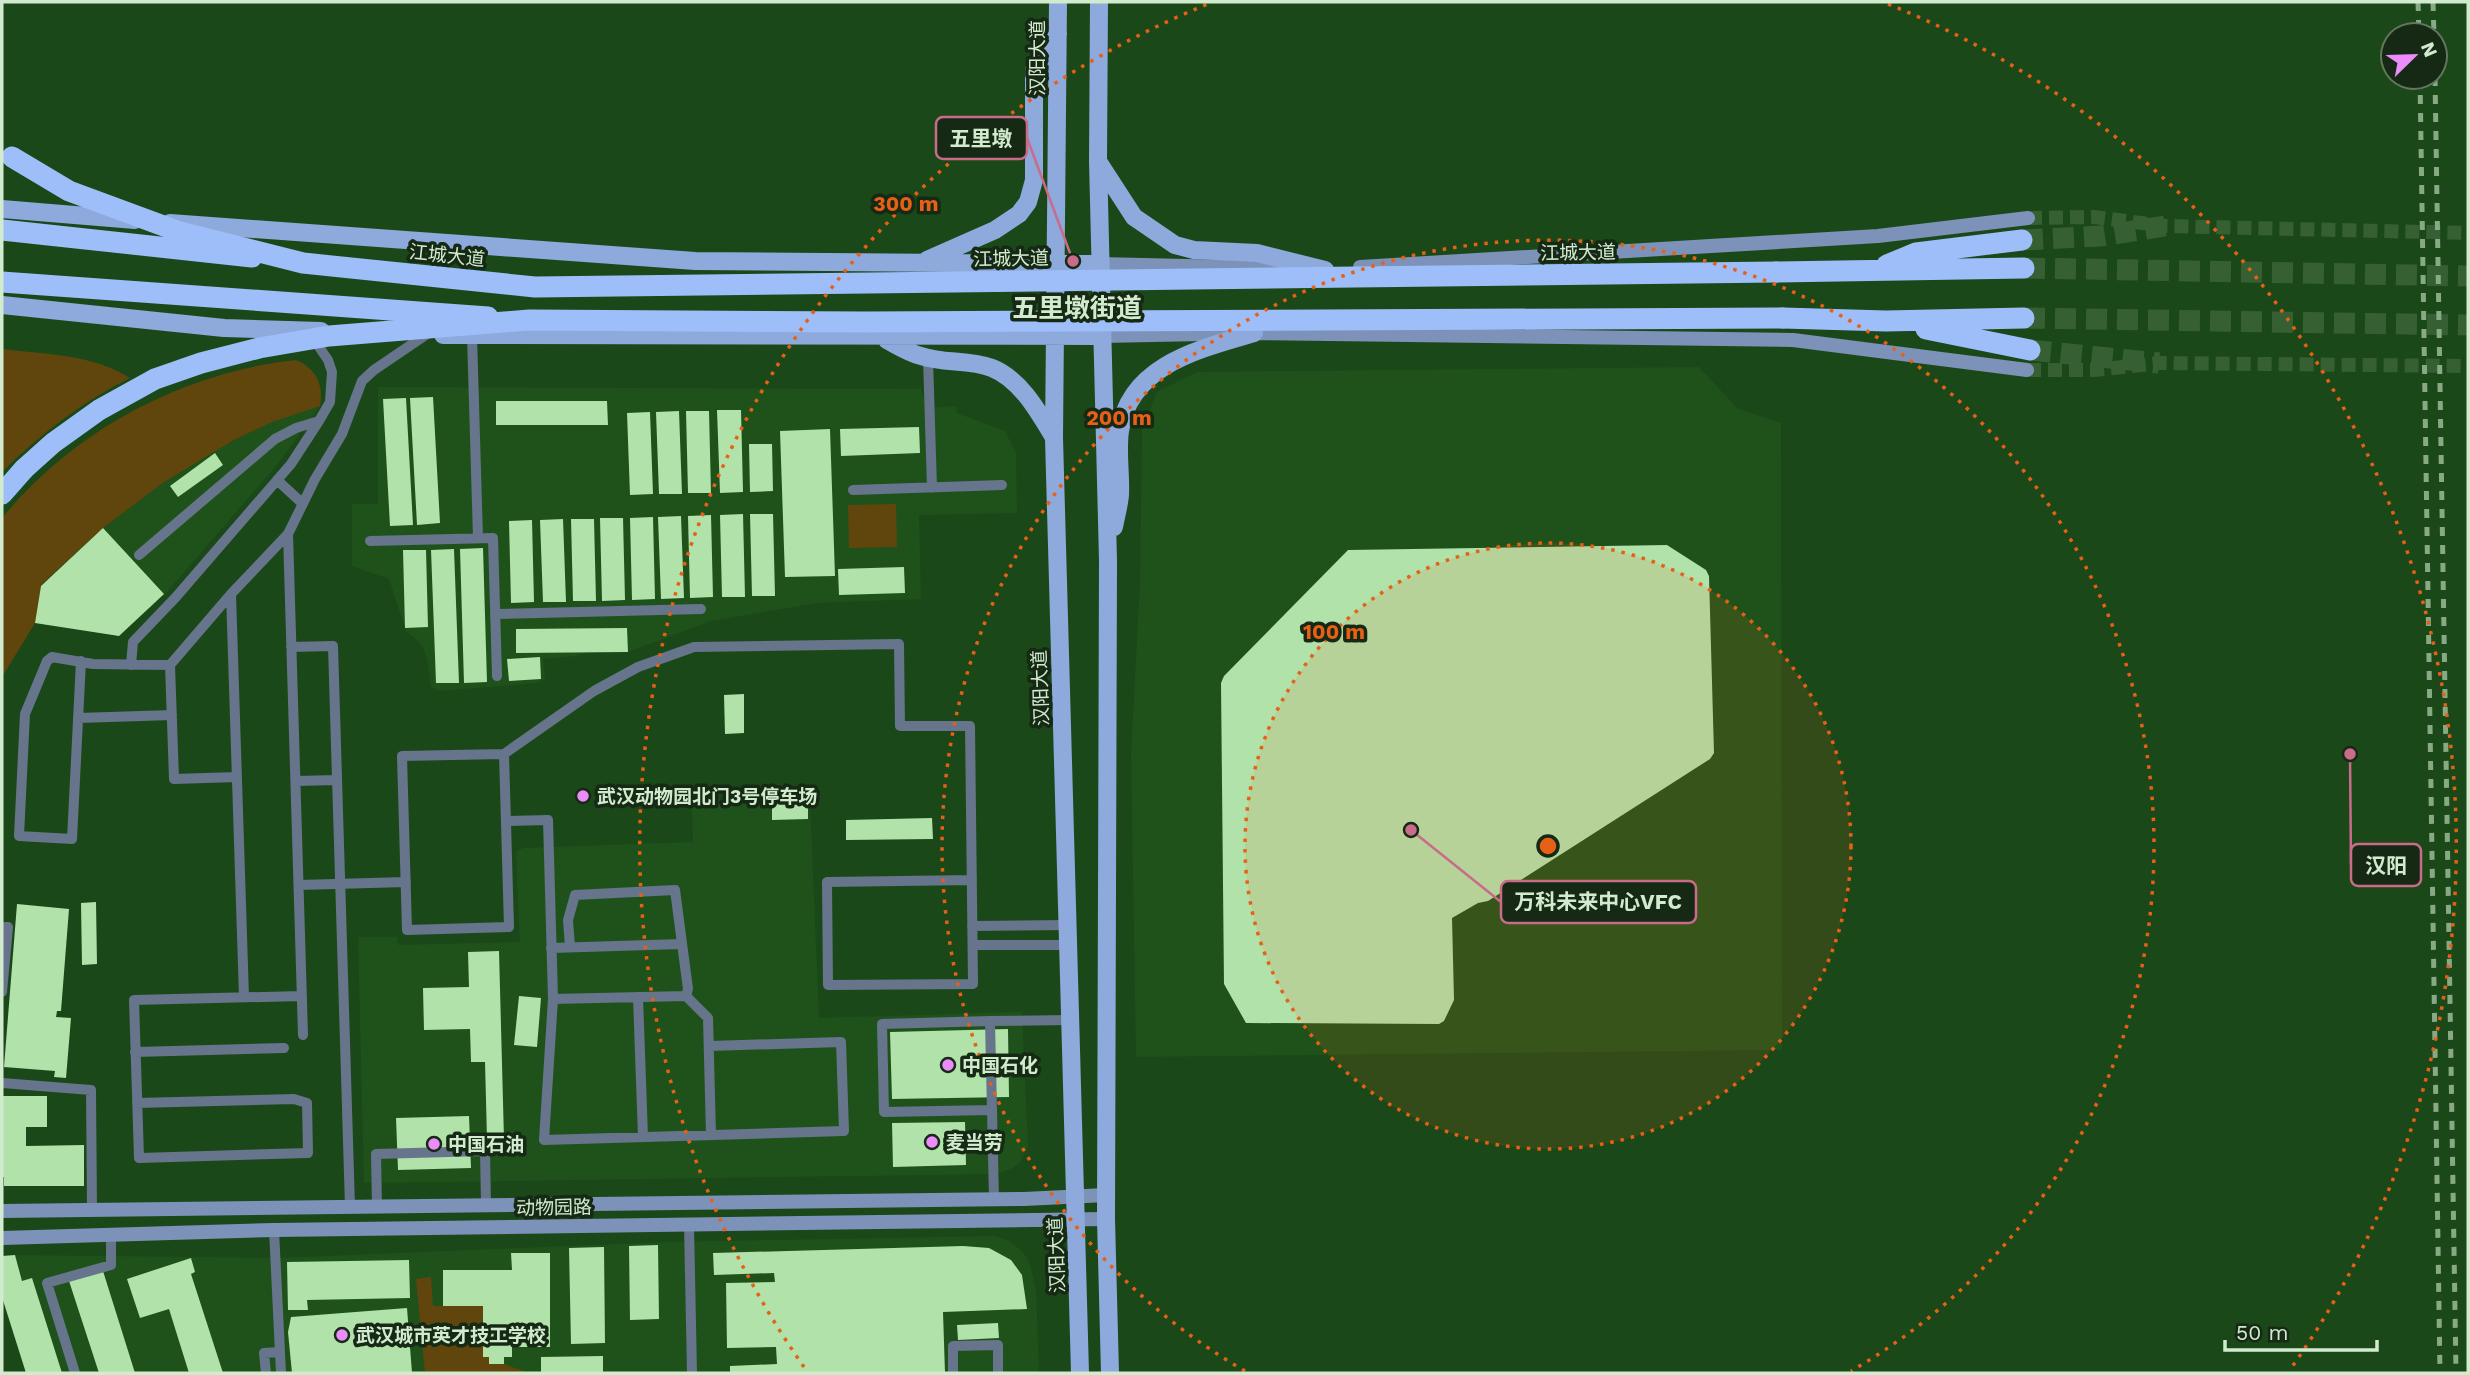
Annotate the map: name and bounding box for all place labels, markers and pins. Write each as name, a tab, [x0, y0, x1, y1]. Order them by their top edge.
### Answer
callout: 五里墩	[936, 117, 1027, 159]
place label: 武汉动物园北门3号停车场	[597, 785, 817, 808]
marker: 武汉动物园北门3号停车场	[575, 788, 591, 804]
centre of rings	[1536, 834, 1560, 858]
callout: 汉阳	[2351, 844, 2421, 886]
callout: 万科未来中心VFC	[1501, 881, 1696, 923]
place label: 中国石化	[962, 1054, 1038, 1077]
marker: 中国石化	[940, 1057, 956, 1073]
place label: 麦当劳	[946, 1131, 1003, 1154]
place label: 中国石油	[448, 1133, 524, 1156]
marker: 麦当劳	[924, 1134, 940, 1150]
marker: 中国石油	[426, 1136, 442, 1152]
place label: 武汉城市英才技工学校	[356, 1324, 546, 1347]
marker: 武汉城市英才技工学校	[334, 1327, 350, 1343]

